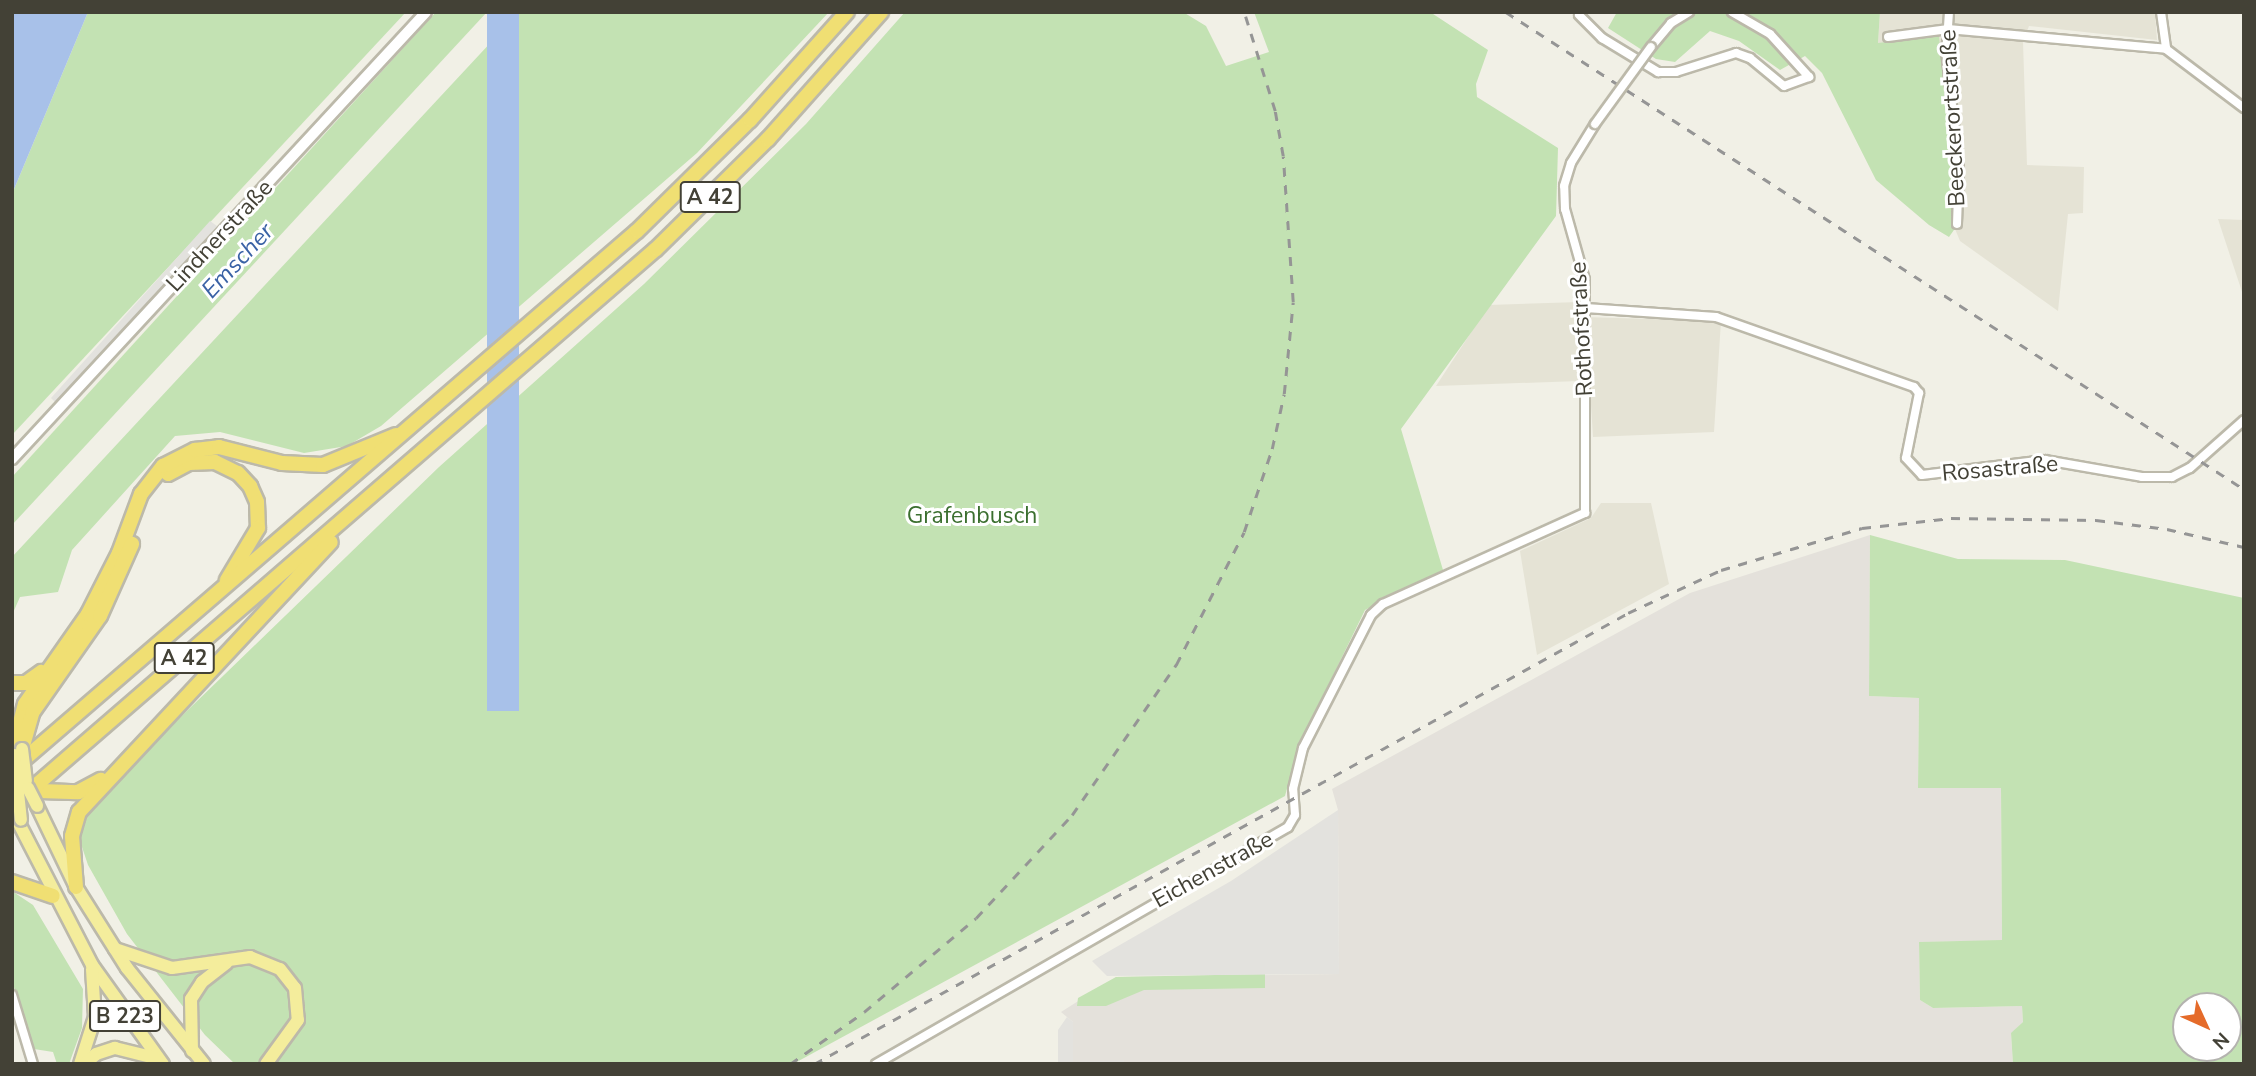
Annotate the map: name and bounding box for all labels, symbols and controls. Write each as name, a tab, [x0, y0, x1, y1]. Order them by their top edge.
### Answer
street label: Beeckerortstraße	[1935, 29, 1971, 207]
street label: Lindnerstraße	[161, 174, 279, 298]
road number: A 42	[678, 180, 742, 214]
water label: Emscher	[196, 217, 280, 305]
street label: Rothofstraße	[1565, 261, 1599, 397]
street label: Rosastraße	[1941, 450, 2059, 488]
park label: Grafenbusch	[907, 502, 1037, 530]
road number: A 42	[152, 640, 216, 676]
street label: Eichenstraße	[1148, 826, 1278, 914]
north arrow	[2172, 992, 2242, 1062]
road number: B 223	[88, 998, 162, 1034]
text: N	[2206, 1026, 2235, 1055]

